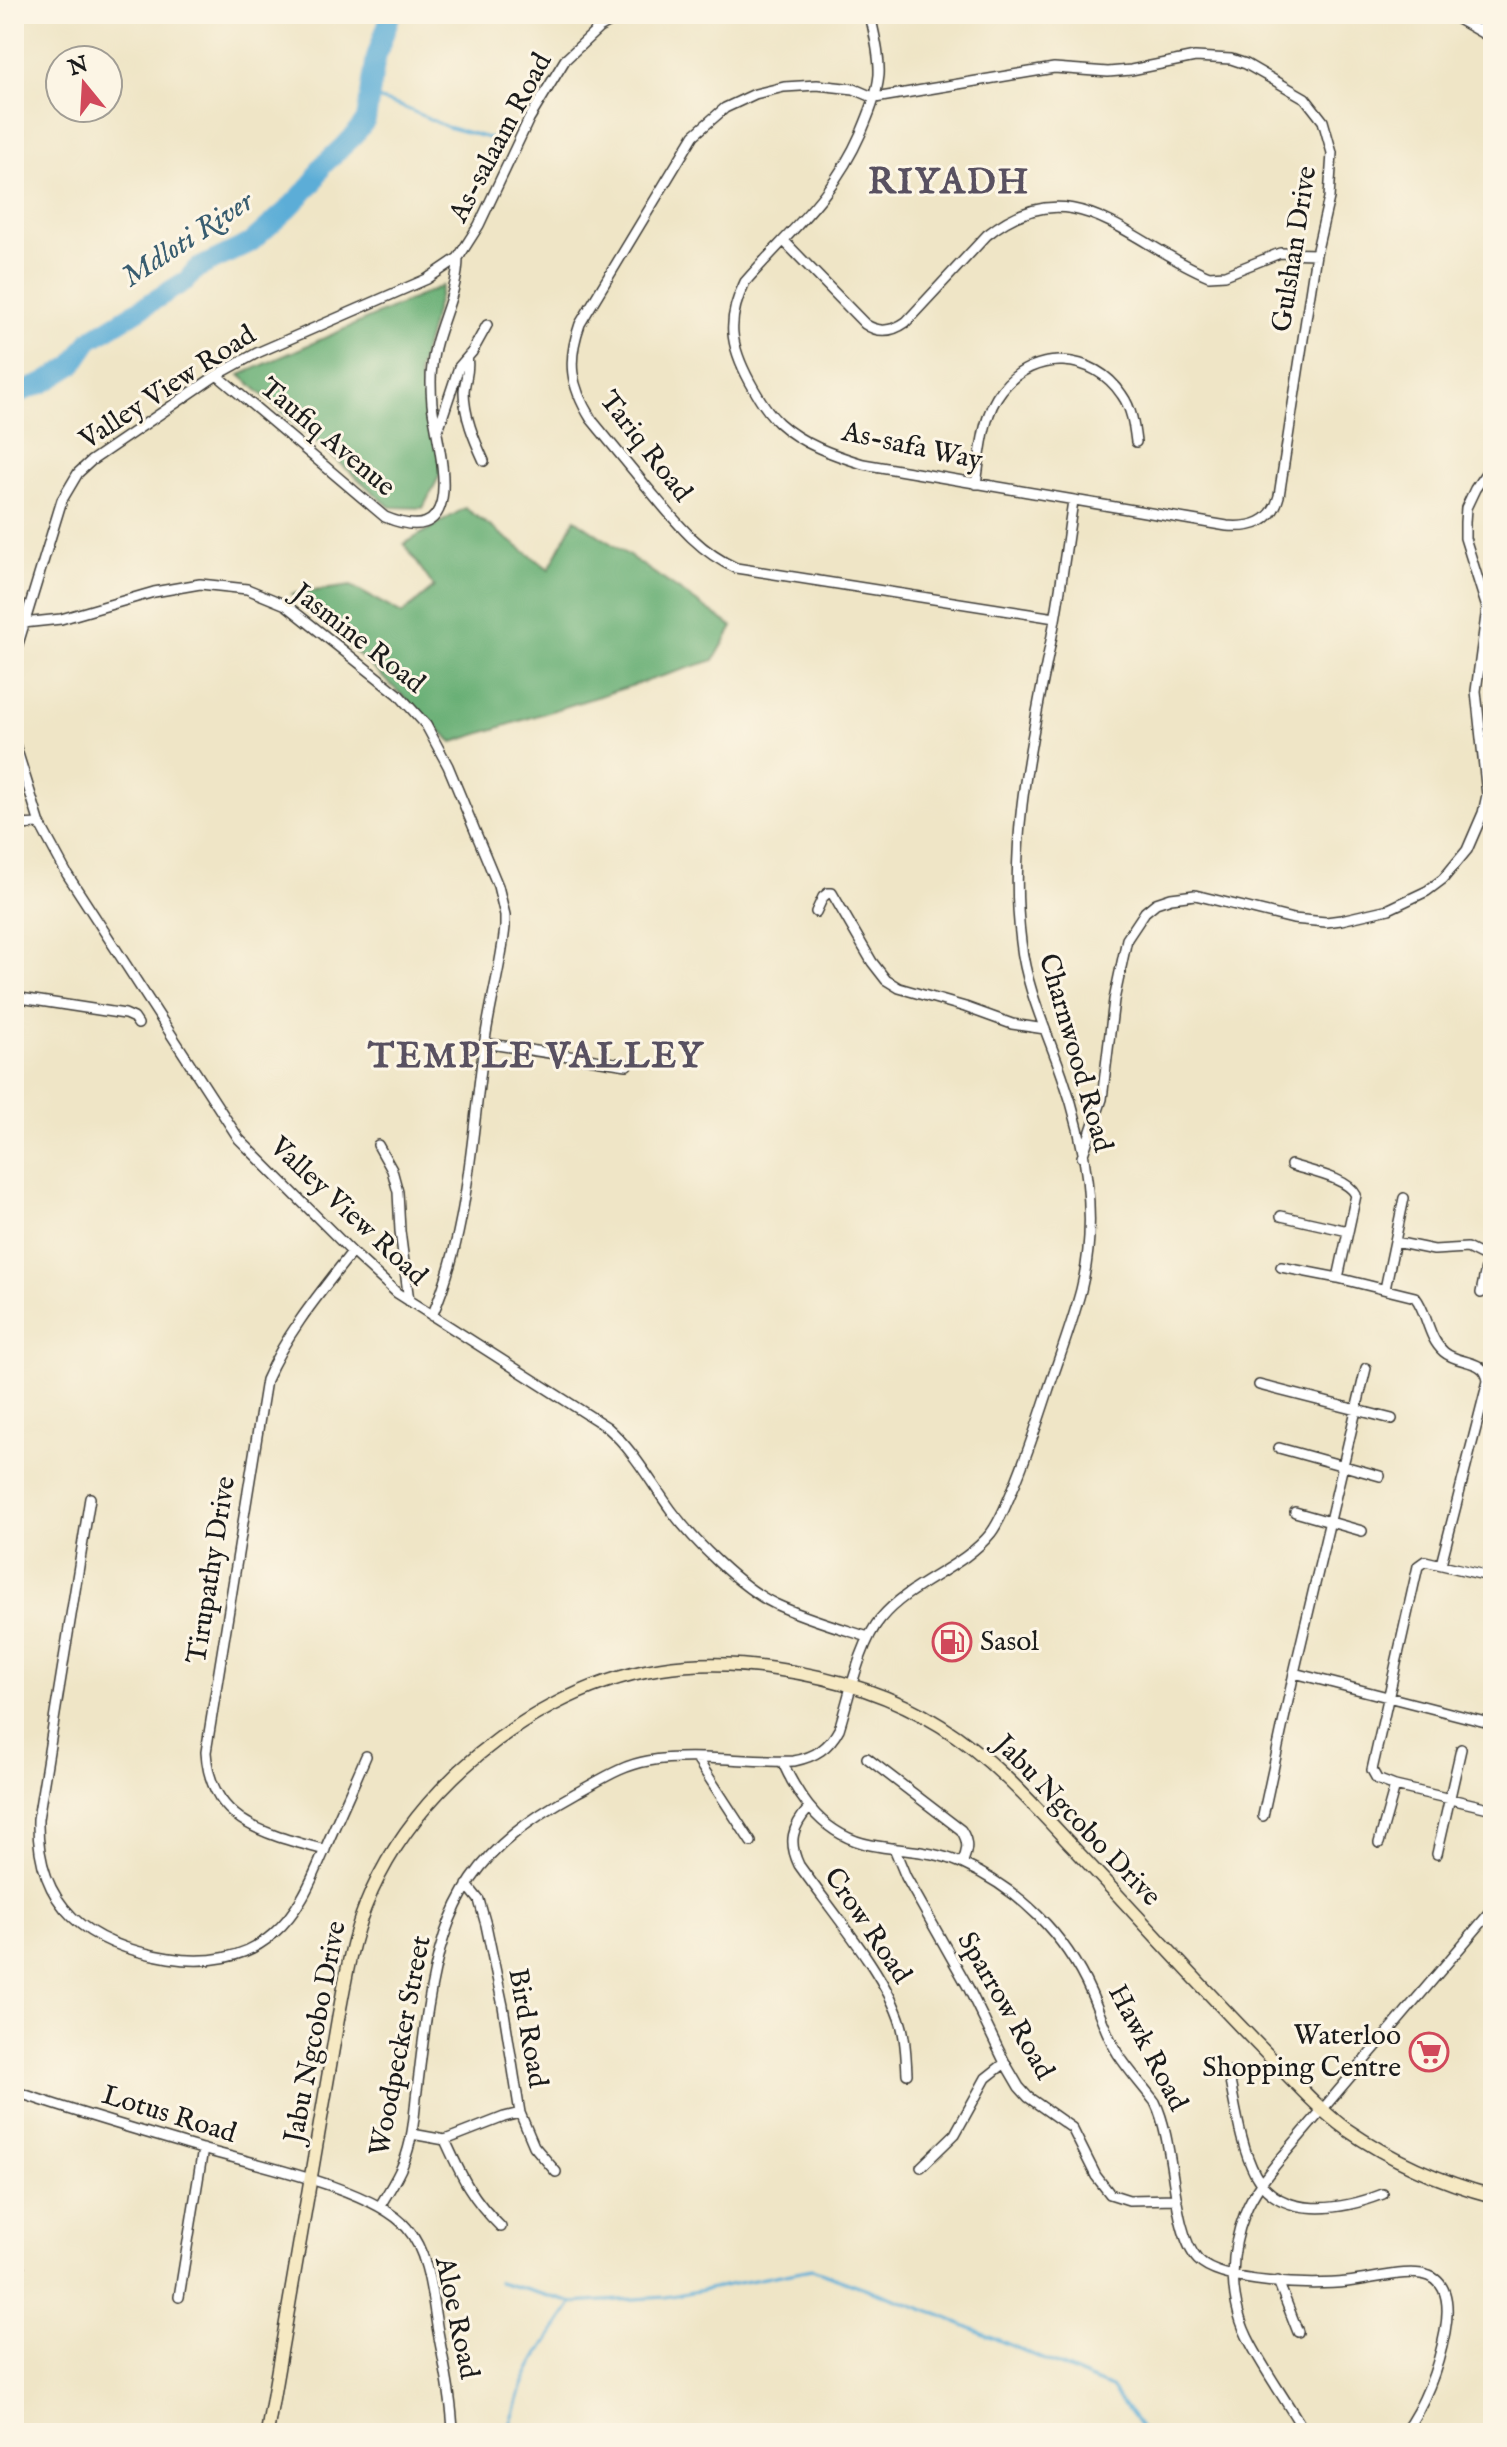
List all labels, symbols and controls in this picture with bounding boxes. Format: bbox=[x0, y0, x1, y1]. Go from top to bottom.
north arrow bbox=[44, 44, 124, 124]
street label: As-salaam Road bbox=[441, 47, 560, 229]
text: N bbox=[64, 51, 92, 83]
district label: RIYADH bbox=[868, 160, 1030, 206]
street label: Gulshan Drive bbox=[1265, 163, 1325, 334]
water label: Mdloti River bbox=[115, 182, 263, 297]
street label: Valley View Road bbox=[73, 318, 263, 458]
street label: Taufiq Avenue bbox=[252, 371, 402, 505]
street label: Tariq Road bbox=[591, 384, 699, 510]
street label: As-safa Way bbox=[838, 415, 986, 479]
street label: Jasmine Road bbox=[282, 574, 431, 702]
street label: Charnwood Road bbox=[1030, 950, 1120, 1156]
district label: TEMPLE VALLEY bbox=[367, 1034, 705, 1080]
street label: Valley View Road bbox=[261, 1129, 434, 1294]
street label: Tirupathy Drive bbox=[180, 1474, 244, 1666]
fuel station icon: Sasol bbox=[931, 1621, 973, 1663]
place label: Sasol bbox=[980, 1625, 1039, 1660]
street label: Jabu Ngcobo Drive bbox=[984, 1726, 1168, 1914]
street label: Crow Road bbox=[815, 1861, 919, 1991]
street label: Jabu Ngcobo Drive bbox=[277, 1918, 355, 2149]
street label: Sparrow Road bbox=[949, 1926, 1061, 2086]
street label: Woodpecker Street bbox=[362, 1932, 440, 2159]
street label: Bird Road bbox=[499, 1966, 555, 2090]
street label: Hawk Road bbox=[1099, 1979, 1195, 2117]
place label: Waterloo Shopping Centre bbox=[1202, 2019, 1401, 2086]
supermarket icon: Waterloo Shopping Centre bbox=[1408, 2031, 1450, 2073]
street label: Lotus Road bbox=[98, 2078, 240, 2152]
street label: Aloe Road bbox=[426, 2253, 486, 2382]

